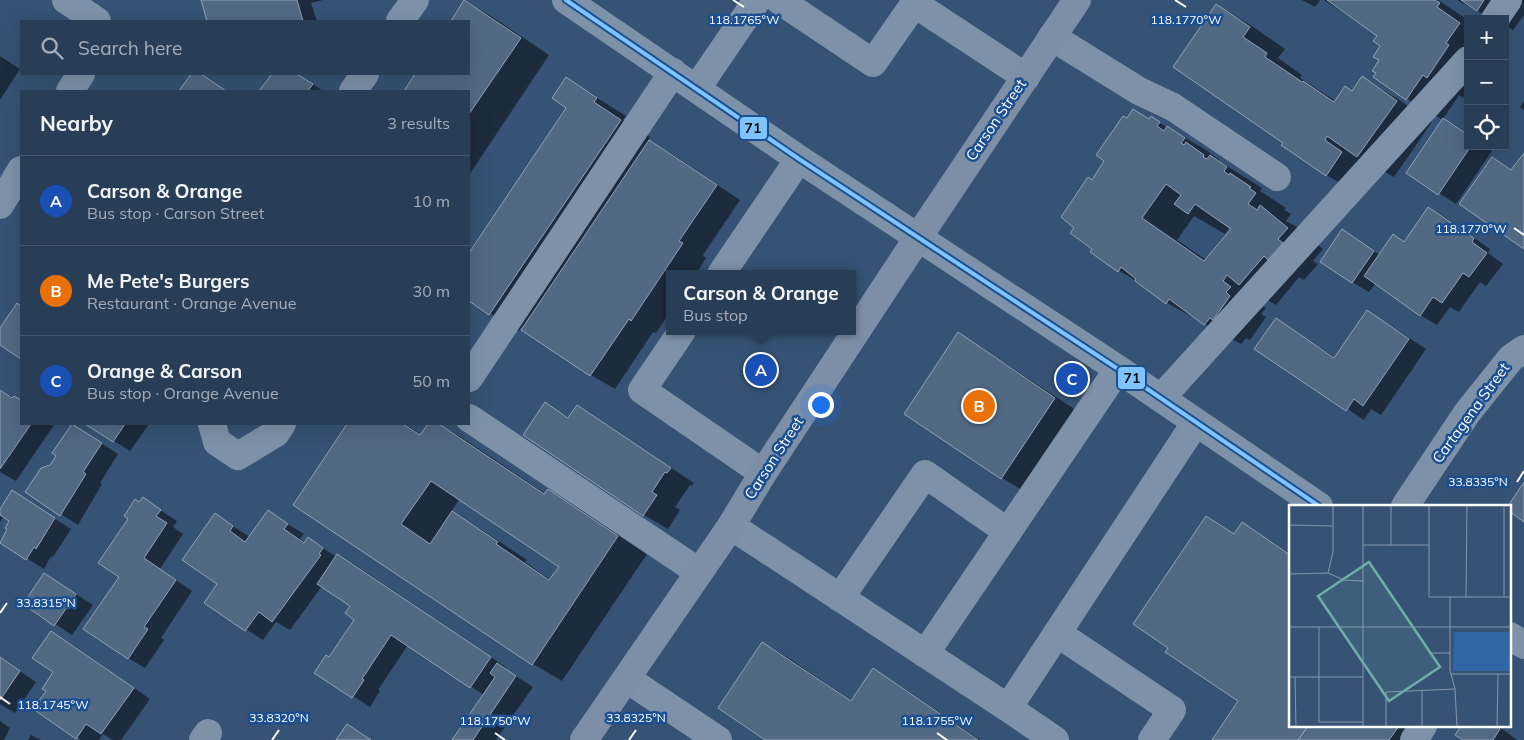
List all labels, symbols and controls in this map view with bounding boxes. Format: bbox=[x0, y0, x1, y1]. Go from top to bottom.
text: 118.1765°W bbox=[708, 12, 780, 27]
text: 118.1770°W bbox=[1150, 12, 1222, 27]
map controls bbox=[1464, 15, 1509, 150]
button: + bbox=[1464, 15, 1509, 60]
search box bbox=[20, 20, 470, 75]
icon: search bbox=[38, 34, 66, 62]
text: Search here bbox=[78, 36, 182, 60]
button: − bbox=[1464, 60, 1509, 105]
street label: Carson Street bbox=[961, 75, 1030, 164]
button: locate bbox=[1464, 105, 1509, 150]
text: Nearby bbox=[40, 110, 113, 136]
text: 3 results bbox=[387, 113, 450, 133]
line badge: 71 bbox=[739, 116, 768, 140]
text: 71 bbox=[745, 119, 761, 137]
text: Carson & Orange bbox=[87, 179, 242, 203]
text: A bbox=[50, 191, 62, 211]
text: 10 m bbox=[413, 191, 450, 211]
text: Bus stop · Carson Street bbox=[87, 203, 264, 223]
text: 118.1770°W bbox=[1435, 221, 1507, 236]
text: Me Pete's Burgers bbox=[87, 269, 249, 293]
popup bbox=[666, 270, 856, 335]
text: B bbox=[50, 281, 62, 301]
text: 30 m bbox=[413, 281, 450, 301]
text: Carson & Orange bbox=[683, 281, 839, 305]
text: Restaurant · Orange Avenue bbox=[87, 293, 297, 313]
text: Bus stop bbox=[683, 305, 748, 325]
pin: A bbox=[745, 351, 777, 389]
text: Orange & Carson bbox=[87, 359, 242, 383]
street label: Cartagena Street bbox=[1428, 359, 1513, 467]
pin: C bbox=[1056, 360, 1088, 398]
line badge: 71 bbox=[1117, 366, 1146, 390]
text: 71 bbox=[1124, 369, 1140, 387]
text: C bbox=[51, 371, 61, 391]
text: 50 m bbox=[413, 371, 450, 391]
text: Bus stop · Orange Avenue bbox=[87, 383, 279, 403]
pin: B bbox=[963, 387, 995, 425]
your location bbox=[808, 392, 834, 418]
street label: Carson Street bbox=[740, 413, 807, 503]
text: 33.8335°N bbox=[1448, 474, 1508, 489]
inset map bbox=[1289, 505, 1512, 728]
text: 33.8315°N bbox=[16, 595, 76, 610]
text: 118.1745°W bbox=[17, 697, 89, 712]
text: 33.8320°N bbox=[249, 710, 309, 725]
text: 33.8325°N bbox=[606, 710, 666, 725]
text: 118.1750°W bbox=[459, 713, 531, 728]
text: 118.1755°W bbox=[901, 713, 973, 728]

